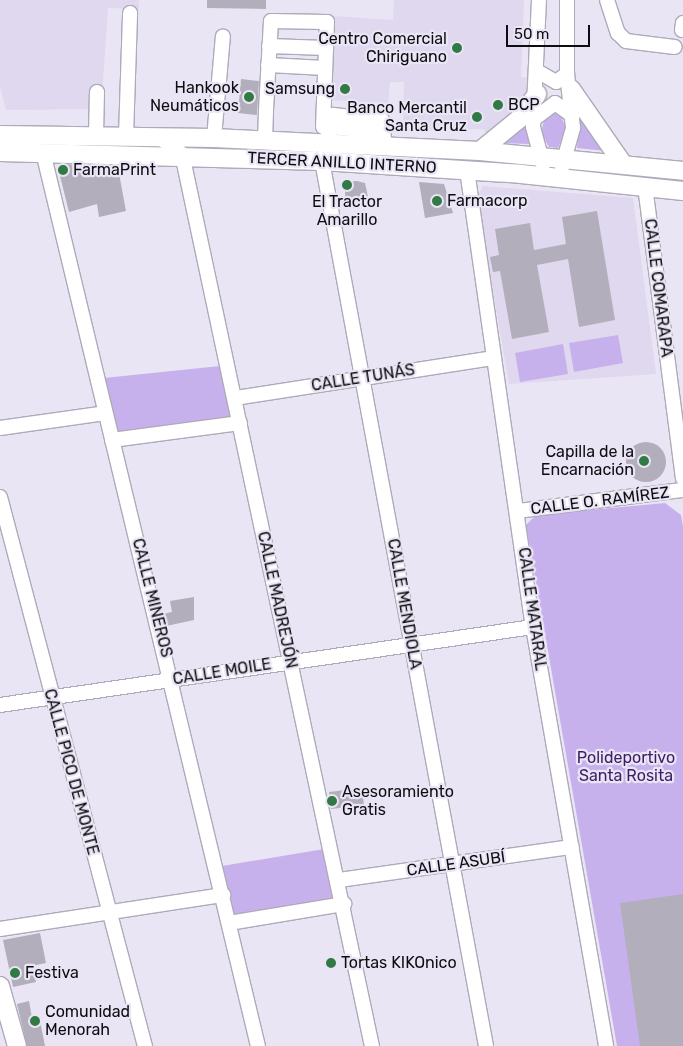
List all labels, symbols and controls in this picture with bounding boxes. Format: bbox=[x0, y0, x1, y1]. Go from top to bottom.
scale bar bbox=[508, 15, 592, 47]
text: 50 m bbox=[514, 25, 549, 43]
place label: Centro Comercial Chiriguano bbox=[318, 29, 447, 67]
marker: Centro Comercial Chiriguano bbox=[451, 42, 463, 54]
place label: Hankook Neumáticos bbox=[150, 78, 239, 116]
place label: Samsung bbox=[265, 79, 335, 99]
marker: Samsung bbox=[339, 83, 351, 95]
marker: Hankook Neumáticos bbox=[243, 91, 255, 103]
place label: BCP bbox=[508, 95, 540, 115]
place label: Banco Mercantil Santa Cruz bbox=[347, 98, 467, 136]
marker: BCP bbox=[492, 99, 504, 111]
marker: Banco Mercantil Santa Cruz bbox=[471, 111, 483, 123]
street label: TERCER ANILLO INTERNO bbox=[247, 148, 437, 178]
place label: FarmaPrint bbox=[73, 160, 156, 180]
marker: FarmaPrint bbox=[57, 164, 69, 176]
marker: El Tractor Amarillo bbox=[341, 179, 353, 191]
place label: Farmacorp bbox=[447, 191, 527, 211]
place label: El Tractor Amarillo bbox=[312, 192, 382, 230]
marker: Farmacorp bbox=[431, 195, 443, 207]
street label: CALLE COMARAPA bbox=[640, 218, 676, 358]
street label: CALLE TUNÁS bbox=[310, 360, 416, 396]
place label: Capilla de la Encarnación bbox=[541, 442, 634, 480]
marker: Capilla de la Encarnación bbox=[638, 455, 650, 467]
street label: CALLE O. RAMÍREZ bbox=[530, 483, 670, 519]
street label: CALLE MADREJÓN bbox=[253, 530, 301, 670]
street label: CALLE MINEROS bbox=[128, 536, 176, 660]
street label: CALLE MENDIOLA bbox=[383, 537, 425, 671]
street label: CALLE MATARAL bbox=[514, 546, 550, 672]
street label: CALLE MOILE bbox=[171, 655, 273, 689]
street label: CALLE PICO DE MONTE bbox=[40, 687, 102, 857]
park label: Polideportivo Santa Rosita bbox=[577, 748, 675, 786]
place label: Asesoramiento Gratis bbox=[342, 782, 454, 820]
marker: Asesoramiento Gratis bbox=[326, 795, 338, 807]
street label: CALLE ASUBÍ bbox=[405, 848, 507, 880]
place label: Tortas KIKOnico bbox=[341, 953, 457, 973]
marker: Tortas KIKOnico bbox=[325, 957, 337, 969]
place label: Festiva bbox=[25, 963, 79, 983]
marker: Festiva bbox=[9, 967, 21, 979]
place label: Comunidad Menorah bbox=[45, 1002, 130, 1040]
marker: Comunidad Menorah bbox=[29, 1015, 41, 1027]

